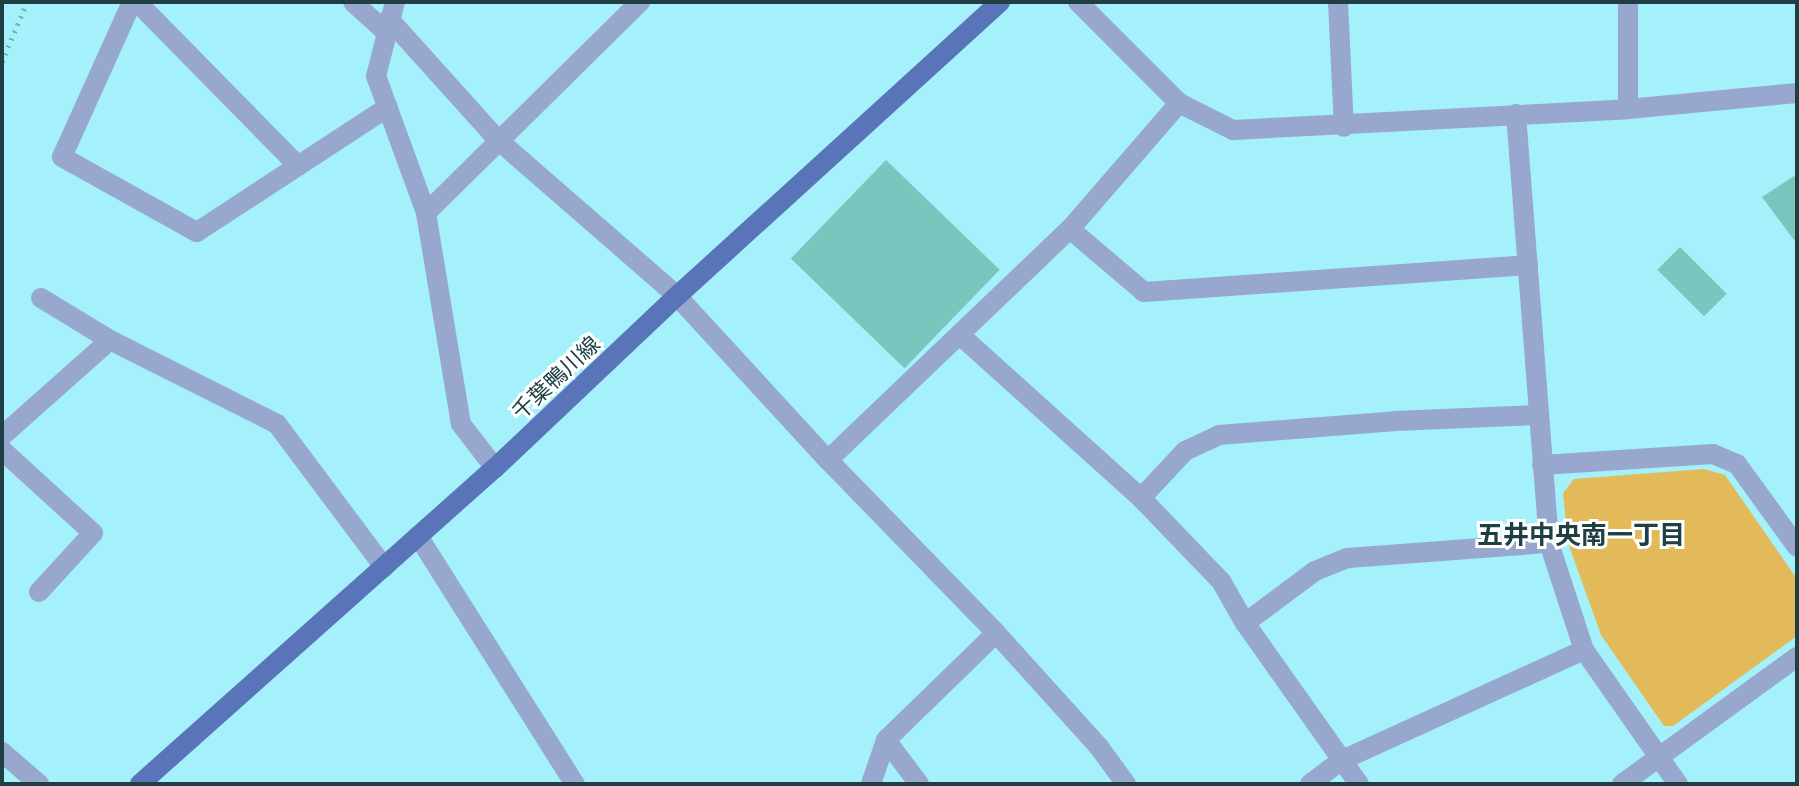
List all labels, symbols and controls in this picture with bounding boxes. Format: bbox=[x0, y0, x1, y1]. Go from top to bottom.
street label: 千葉鴨川線 bbox=[507, 331, 605, 425]
district label: 五井中央南一丁目 bbox=[1477, 520, 1685, 552]

